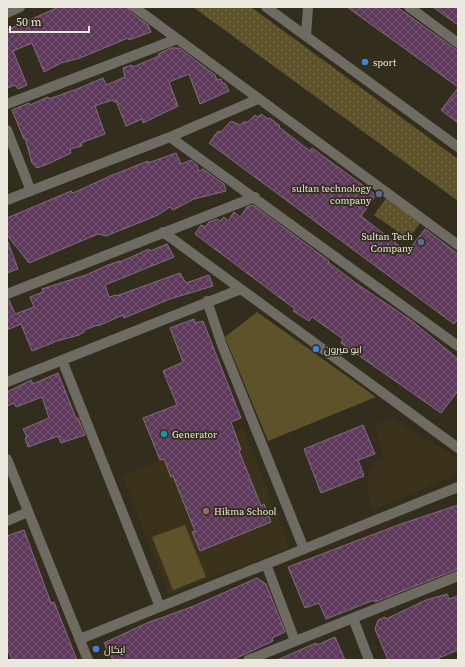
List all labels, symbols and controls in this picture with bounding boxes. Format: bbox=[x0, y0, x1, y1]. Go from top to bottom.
scale bar bbox=[10, 8, 89, 34]
text: 50 m bbox=[16, 14, 42, 30]
place label: sport bbox=[373, 56, 397, 69]
marker: sport bbox=[360, 57, 370, 67]
place label: sultan technology company bbox=[292, 182, 372, 207]
marker: sultan technology company bbox=[374, 189, 384, 199]
place label: Sultan Tech Company bbox=[361, 230, 414, 255]
marker: Sultan Tech Company bbox=[416, 237, 426, 247]
place label: ابو ميرون bbox=[324, 343, 362, 356]
marker: ابو ميرون bbox=[311, 344, 321, 354]
place label: Generator bbox=[172, 428, 218, 441]
marker: Generator bbox=[159, 429, 169, 439]
place label: Hikma School bbox=[214, 505, 277, 518]
marker: Hikma School bbox=[201, 506, 211, 516]
place label: ايكال bbox=[104, 643, 126, 656]
marker: ايكال bbox=[91, 644, 101, 654]

